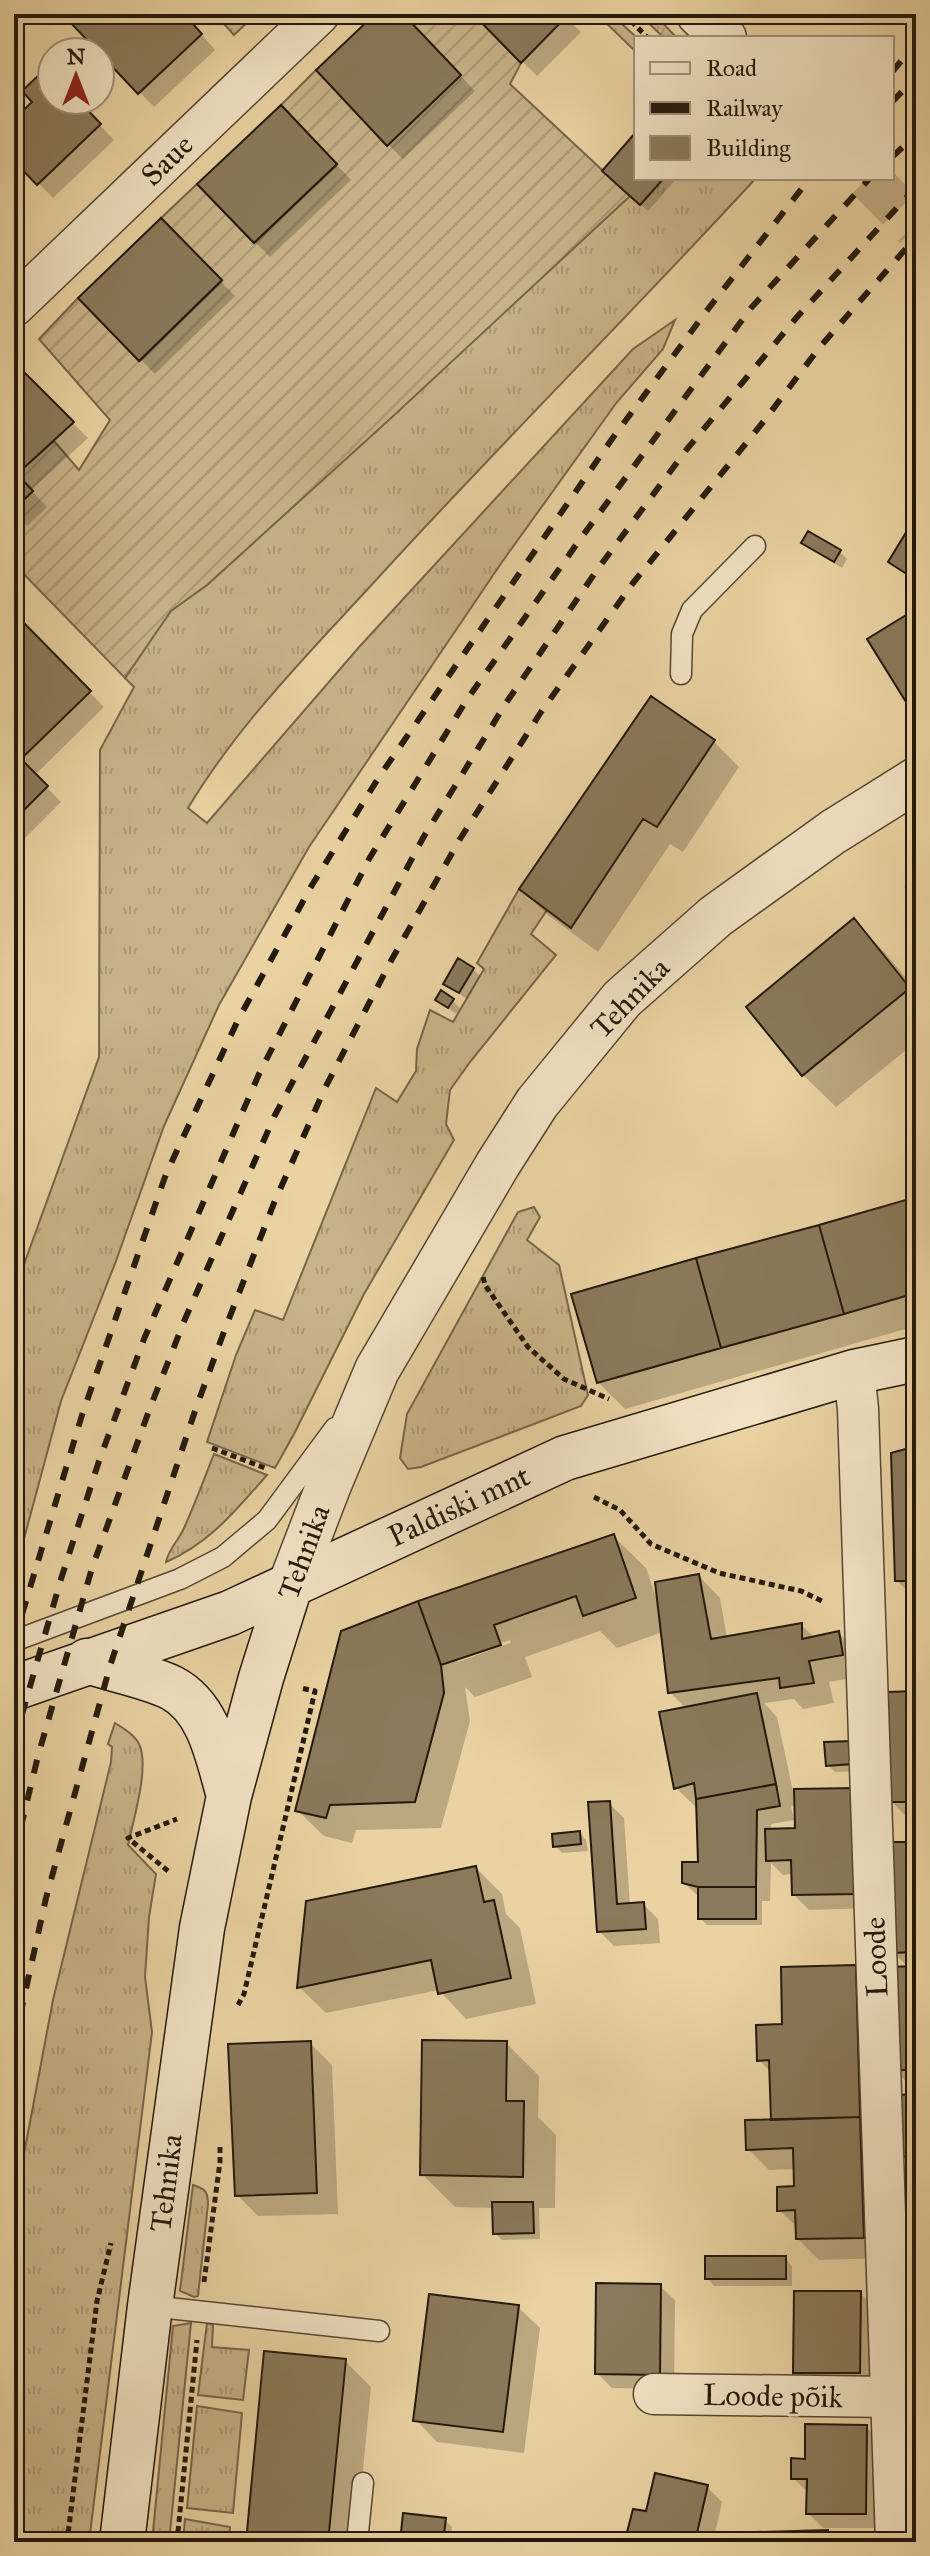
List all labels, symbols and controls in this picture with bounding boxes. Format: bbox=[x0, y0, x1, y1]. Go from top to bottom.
north arrow bbox=[36, 36, 116, 116]
legend bbox=[634, 36, 894, 180]
text: N bbox=[67, 43, 86, 70]
text: Road bbox=[706, 53, 757, 83]
text: Railway bbox=[706, 93, 783, 123]
street label: Saue bbox=[133, 127, 201, 193]
text: Building bbox=[706, 133, 791, 163]
street label: Tehnika bbox=[583, 950, 677, 1046]
street label: Paldiski mnt bbox=[382, 1457, 536, 1554]
street label: Tehnika bbox=[270, 1499, 338, 1604]
street label: Loode bbox=[857, 1916, 895, 1998]
street label: Tehnika bbox=[142, 2132, 190, 2234]
street label: Loode põik bbox=[703, 2377, 843, 2415]

